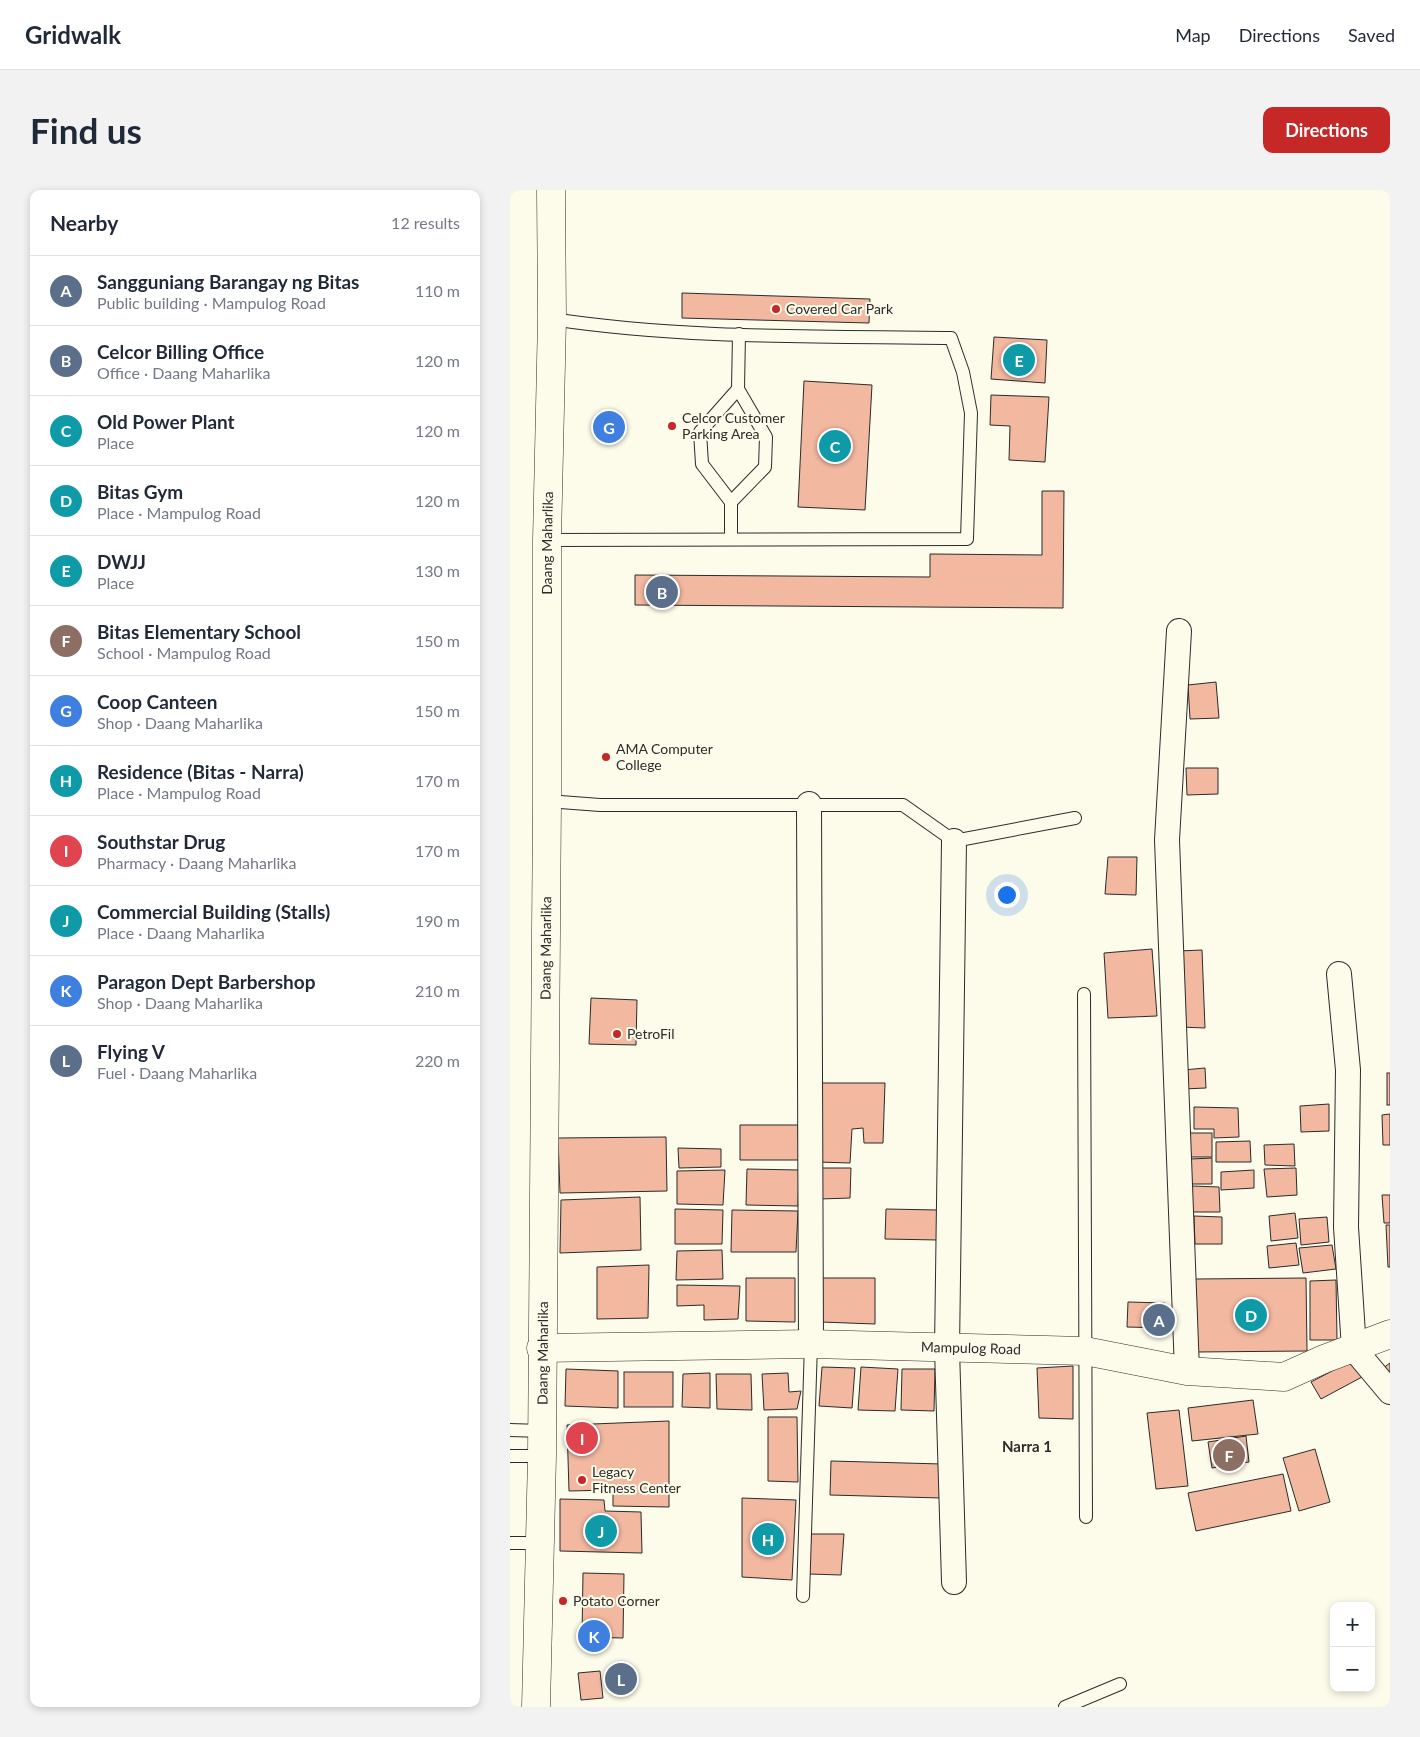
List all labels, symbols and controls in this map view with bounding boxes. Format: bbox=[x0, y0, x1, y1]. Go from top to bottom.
text: Gridwalk bbox=[25, 20, 121, 49]
text: Map bbox=[1175, 24, 1211, 46]
text: Directions bbox=[1239, 24, 1320, 46]
text: Saved bbox=[1348, 24, 1395, 46]
button: Directions bbox=[1263, 107, 1390, 153]
text: Find us bbox=[30, 109, 142, 151]
text: Nearby bbox=[50, 210, 118, 235]
text: 12 results bbox=[391, 213, 460, 232]
text: Sangguniang Barangay ng Bitas bbox=[97, 270, 359, 293]
text: A bbox=[60, 281, 72, 300]
text: 110 m bbox=[415, 281, 460, 300]
text: Public building · Mampulog Road bbox=[97, 293, 326, 312]
place label: Covered Car Park bbox=[786, 300, 894, 317]
marker: Covered Car Park bbox=[770, 303, 782, 315]
text: Celcor Billing Office bbox=[97, 340, 264, 363]
pin: E bbox=[1003, 341, 1035, 379]
text: B bbox=[61, 351, 71, 370]
text: 120 m bbox=[415, 351, 460, 370]
text: Office · Daang Maharlika bbox=[97, 363, 270, 382]
pin: G bbox=[593, 408, 625, 446]
place label: Celcor Customer Parking Area bbox=[682, 409, 785, 442]
text: Old Power Plant bbox=[97, 410, 235, 433]
marker: Celcor Customer Parking Area bbox=[666, 420, 678, 432]
text: C bbox=[61, 421, 71, 440]
text: 120 m bbox=[415, 421, 460, 440]
pin: C bbox=[819, 427, 851, 465]
text: Place bbox=[97, 433, 134, 452]
text: Bitas Gym bbox=[97, 480, 183, 503]
text: D bbox=[60, 491, 72, 510]
text: 120 m bbox=[415, 491, 460, 510]
street label: Daang Maharlika bbox=[538, 491, 556, 595]
text: Place · Mampulog Road bbox=[97, 503, 261, 522]
text: DWJJ bbox=[97, 550, 146, 573]
text: E bbox=[61, 561, 71, 580]
text: 130 m bbox=[415, 561, 460, 580]
text: Place bbox=[97, 573, 134, 592]
pin: B bbox=[646, 573, 678, 611]
text: Bitas Elementary School bbox=[97, 620, 301, 643]
text: F bbox=[61, 631, 71, 650]
text: 150 m bbox=[415, 631, 460, 650]
text: School · Mampulog Road bbox=[97, 643, 271, 662]
text: Coop Canteen bbox=[97, 690, 217, 713]
text: G bbox=[60, 701, 72, 720]
text: 150 m bbox=[415, 701, 460, 720]
text: Shop · Daang Maharlika bbox=[97, 713, 263, 732]
place label: AMA Computer College bbox=[616, 740, 713, 773]
marker: AMA Computer College bbox=[600, 751, 612, 763]
text: Residence (Bitas - Narra) bbox=[97, 760, 304, 783]
text: H bbox=[60, 771, 72, 790]
text: 170 m bbox=[415, 771, 460, 790]
text: Place · Mampulog Road bbox=[97, 783, 261, 802]
text: Southstar Drug bbox=[97, 830, 225, 853]
text: I bbox=[64, 841, 68, 860]
text: 170 m bbox=[415, 841, 460, 860]
text: Pharmacy · Daang Maharlika bbox=[97, 853, 296, 872]
your location bbox=[994, 882, 1020, 908]
street label: Daang Maharlika bbox=[536, 896, 554, 1000]
text: Commercial Building (Stalls) bbox=[97, 900, 330, 923]
text: J bbox=[63, 911, 69, 930]
text: 190 m bbox=[415, 911, 460, 930]
text: Place · Daang Maharlika bbox=[97, 923, 265, 942]
text: Paragon Dept Barbershop bbox=[97, 970, 316, 993]
text: K bbox=[61, 981, 71, 1000]
text: 210 m bbox=[415, 981, 460, 1000]
text: Shop · Daang Maharlika bbox=[97, 993, 263, 1012]
place label: PetroFil bbox=[627, 1025, 674, 1042]
marker: PetroFil bbox=[611, 1028, 623, 1040]
text: Flying V bbox=[97, 1040, 165, 1063]
text: L bbox=[62, 1051, 70, 1070]
text: 220 m bbox=[415, 1051, 460, 1070]
text: Fuel · Daang Maharlika bbox=[97, 1063, 257, 1082]
pin: D bbox=[1235, 1296, 1267, 1334]
street label: Daang Maharlika bbox=[533, 1301, 551, 1405]
pin: A bbox=[1143, 1301, 1175, 1339]
street label: Mampulog Road bbox=[921, 1338, 1021, 1357]
pin: I bbox=[566, 1419, 598, 1457]
pin: F bbox=[1213, 1436, 1245, 1474]
district label: Narra 1 bbox=[1002, 1437, 1052, 1455]
place label: Legacy Fitness Center bbox=[592, 1463, 681, 1496]
marker: Legacy Fitness Center bbox=[576, 1474, 588, 1486]
pin: J bbox=[585, 1512, 617, 1550]
pin: H bbox=[752, 1520, 784, 1558]
place label: Potato Corner bbox=[573, 1592, 660, 1609]
marker: Potato Corner bbox=[557, 1595, 569, 1607]
map controls bbox=[1330, 1602, 1375, 1692]
button: + bbox=[1330, 1602, 1375, 1647]
pin: K bbox=[578, 1617, 610, 1655]
button: − bbox=[1330, 1647, 1375, 1692]
pin: L bbox=[605, 1660, 637, 1698]

